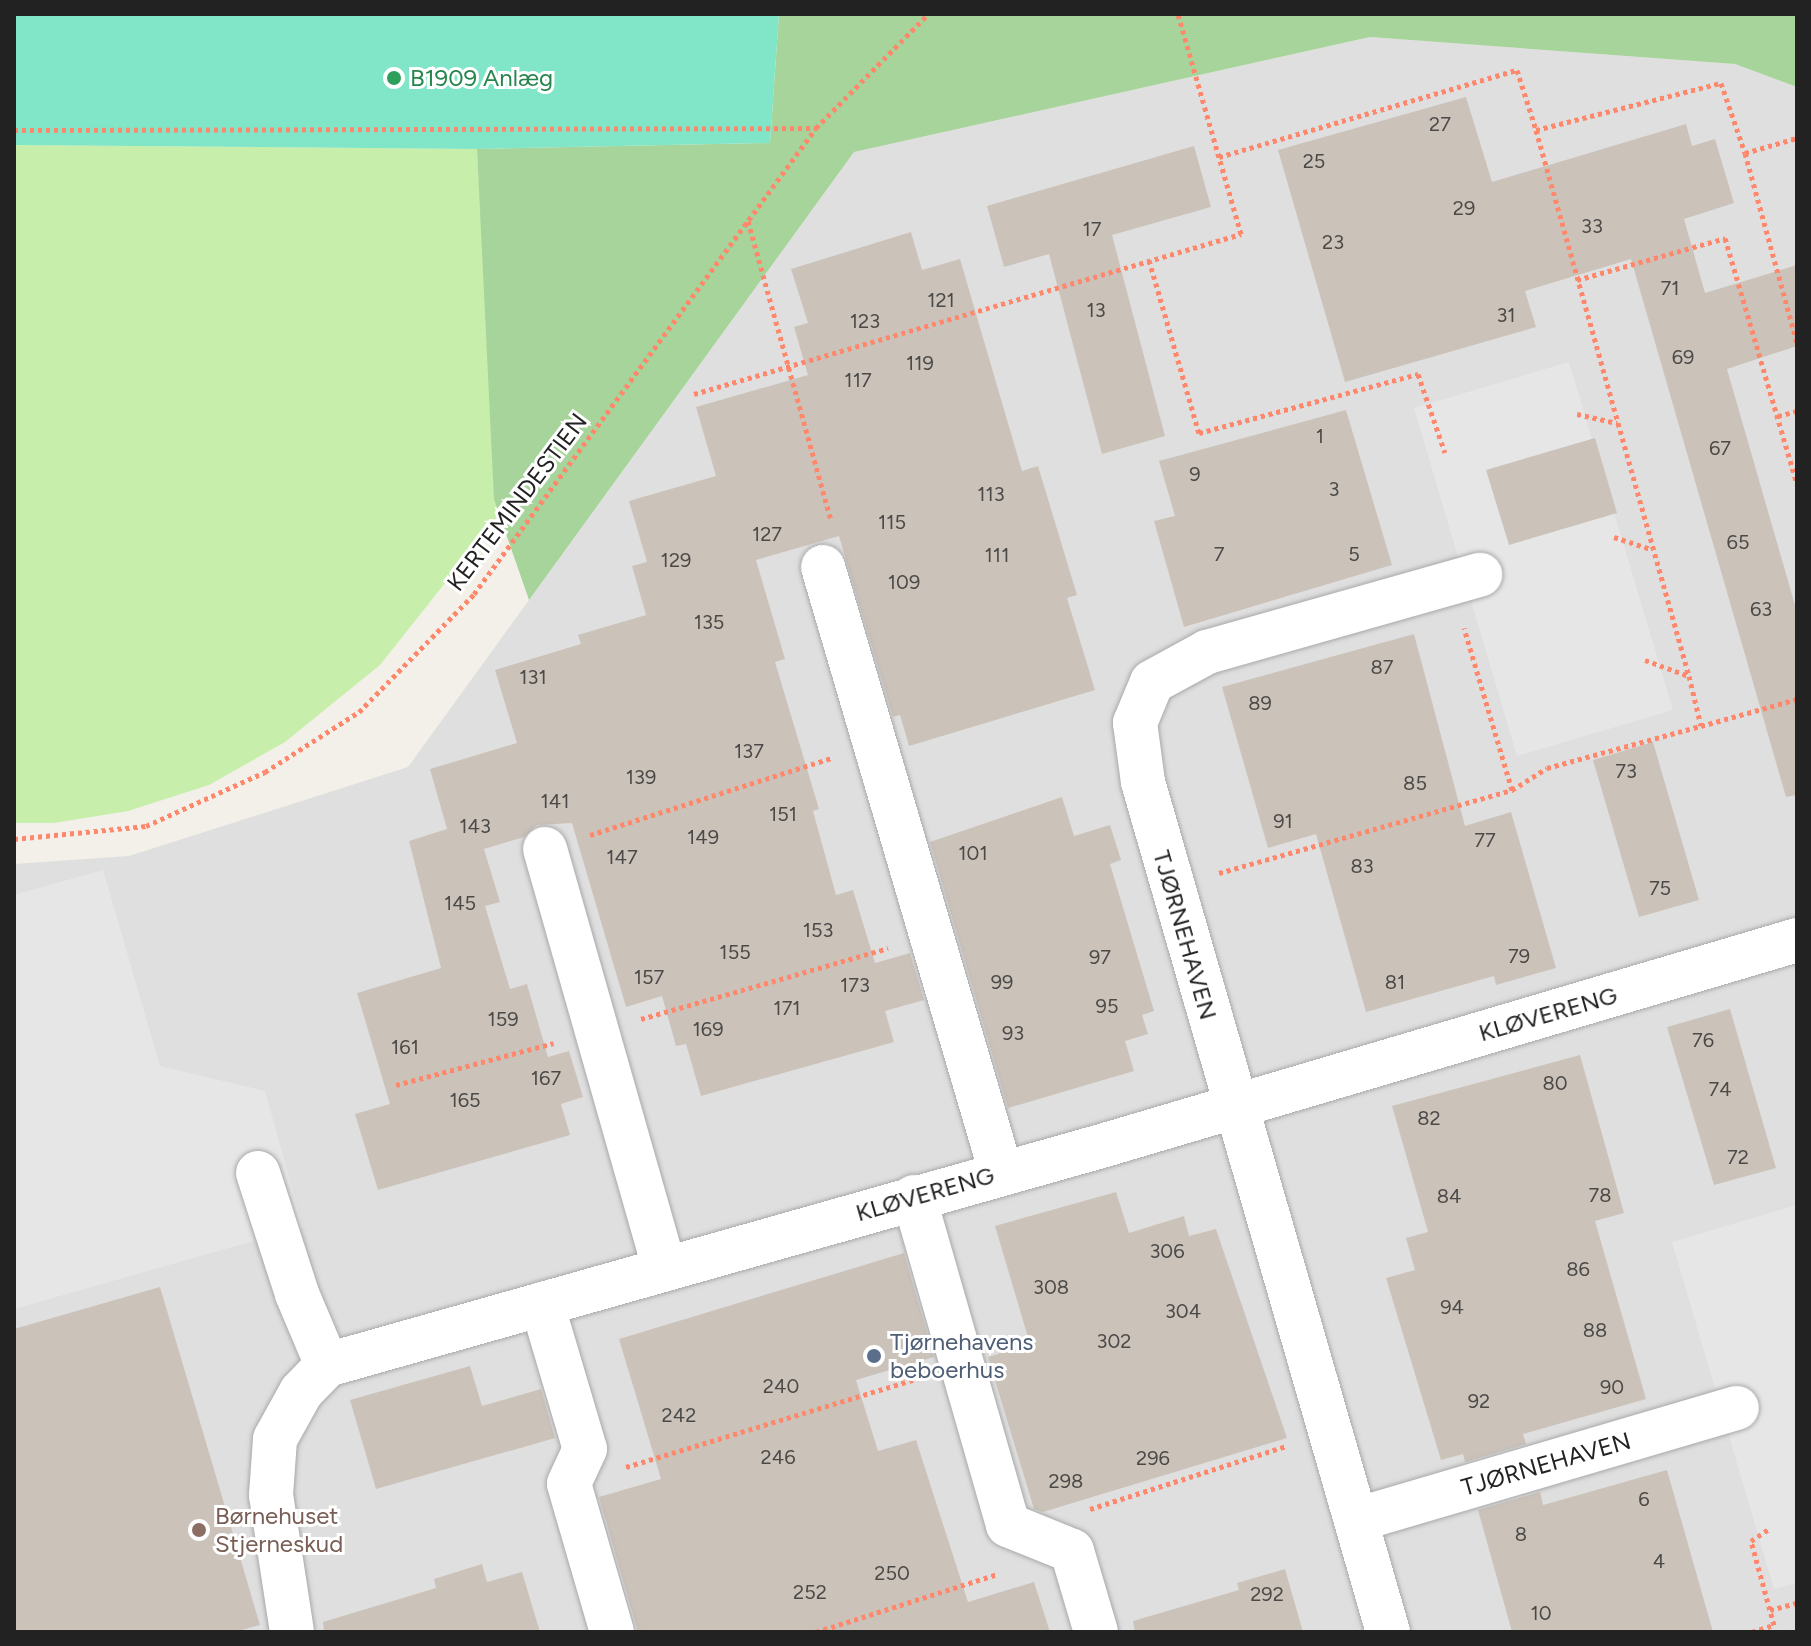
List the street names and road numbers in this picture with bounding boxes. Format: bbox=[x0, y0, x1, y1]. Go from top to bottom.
street label: KERTEMINDESTIEN bbox=[441, 408, 593, 596]
street label: TJØRNEHAVEN bbox=[1147, 847, 1223, 1023]
street label: KLØVERENG bbox=[1475, 981, 1621, 1047]
street label: KLØVERENG bbox=[852, 1161, 998, 1227]
street label: TJØRNEHAVEN bbox=[1458, 1426, 1634, 1502]

